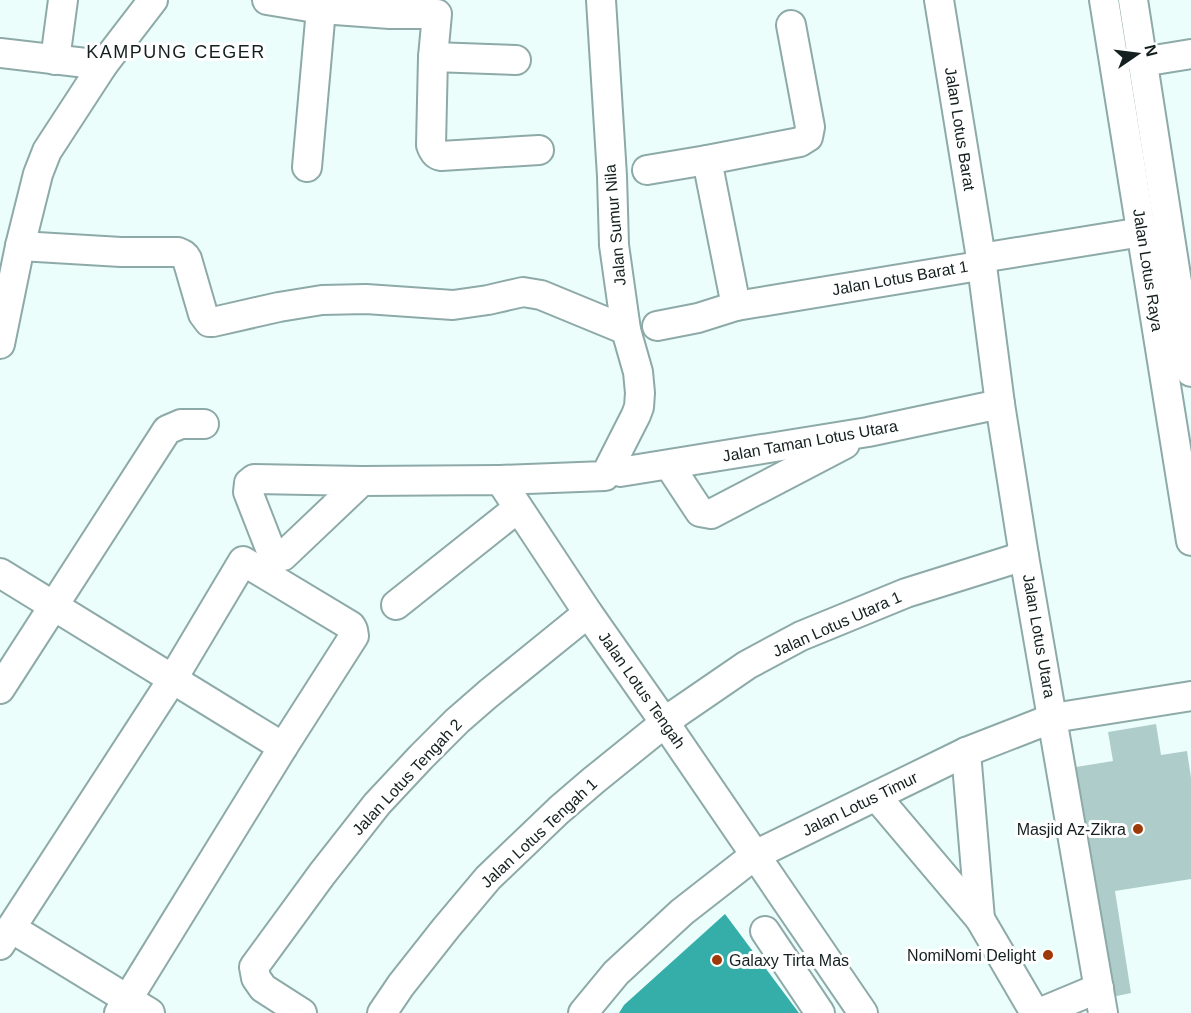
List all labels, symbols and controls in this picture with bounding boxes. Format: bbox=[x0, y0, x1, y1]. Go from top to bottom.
north arrow bbox=[1107, 24, 1167, 84]
district label: KAMPUNG CEGER bbox=[86, 42, 266, 62]
text: N bbox=[1141, 43, 1161, 58]
street label: Jalan Lotus Barat bbox=[942, 66, 978, 192]
street label: Jalan Sumur Nila bbox=[601, 163, 629, 286]
street label: Jalan Lotus Raya bbox=[1130, 208, 1166, 332]
street label: Jalan Lotus Barat 1 bbox=[831, 258, 969, 298]
street label: Jalan Taman Lotus Utara bbox=[721, 417, 899, 465]
street label: Jalan Lotus Utara bbox=[1020, 573, 1058, 699]
street label: Jalan Lotus Utara 1 bbox=[770, 588, 904, 660]
street label: Jalan Lotus Tengah bbox=[595, 628, 689, 752]
street label: Jalan Lotus Tengah 2 bbox=[349, 716, 465, 838]
street label: Jalan Lotus Timur bbox=[800, 768, 921, 839]
street label: Jalan Lotus Tengah 1 bbox=[478, 775, 600, 891]
place label: Masjid Az-Zikra bbox=[1017, 821, 1126, 838]
marker: Masjid Az-Zikra bbox=[1131, 822, 1145, 836]
place label: NomiNomi Delight bbox=[907, 947, 1037, 964]
marker: NomiNomi Delight bbox=[1041, 948, 1055, 962]
place label: Galaxy Tirta Mas bbox=[729, 952, 849, 969]
marker: Galaxy Tirta Mas bbox=[710, 953, 724, 967]

